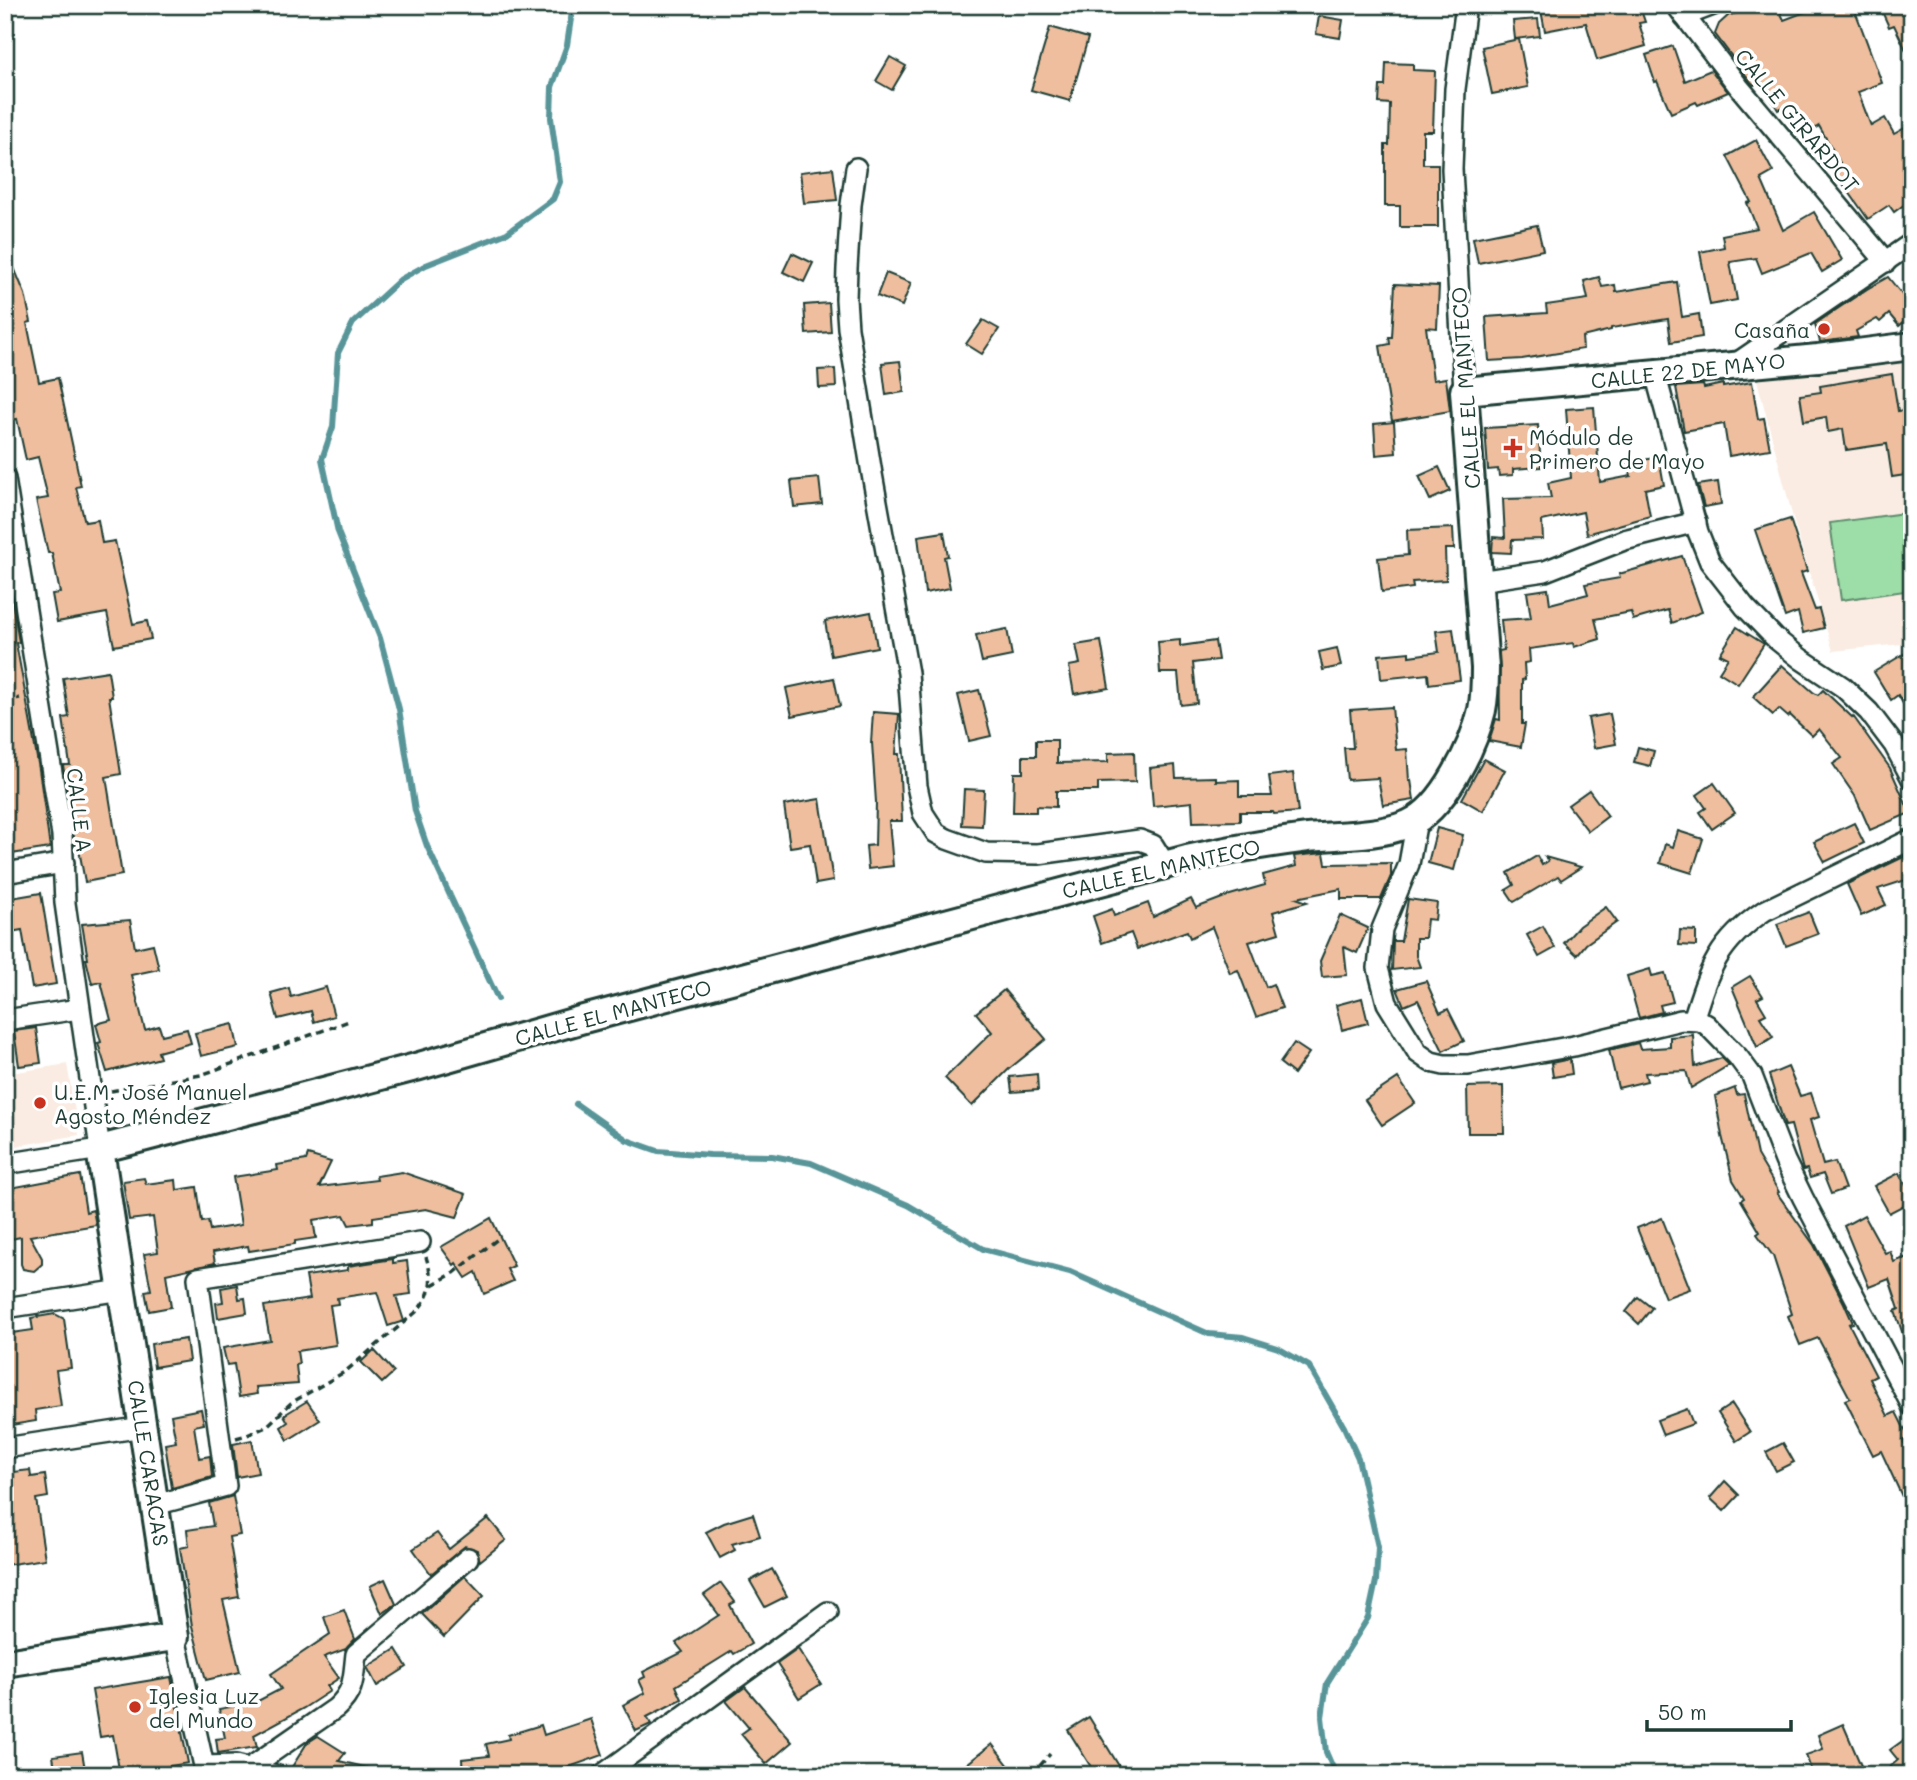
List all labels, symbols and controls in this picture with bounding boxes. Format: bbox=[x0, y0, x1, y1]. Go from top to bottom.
street label: CALLE GIRARDOT bbox=[1730, 43, 1866, 197]
street label: CALLE EL MANTECO bbox=[1444, 286, 1486, 490]
place label: Casaña bbox=[1734, 316, 1810, 343]
marker: Casaña bbox=[1816, 321, 1832, 337]
street label: CALLE 22 DE MAYO bbox=[1589, 346, 1787, 394]
place label: Módulo de Primero de Mayo bbox=[1529, 423, 1705, 474]
marker: Módulo de Primero de Mayo bbox=[1503, 438, 1523, 458]
street label: CALLE A bbox=[61, 766, 99, 854]
street label: CALLE EL MANTECO bbox=[1059, 832, 1263, 904]
street label: CALLE EL MANTECO bbox=[512, 973, 714, 1051]
place label: U.E.M. José Manuel Agosto Méndez bbox=[54, 1078, 247, 1129]
marker: U.E.M. José Manuel Agosto Méndez bbox=[32, 1095, 48, 1111]
street label: CALLE CARACAS bbox=[123, 1378, 175, 1548]
place label: Iglesia Luz del Mundo bbox=[149, 1682, 259, 1733]
scale bar bbox=[1647, 1689, 1791, 1733]
text: 50 m bbox=[1658, 1698, 1707, 1725]
marker: Iglesia Luz del Mundo bbox=[127, 1699, 143, 1715]

